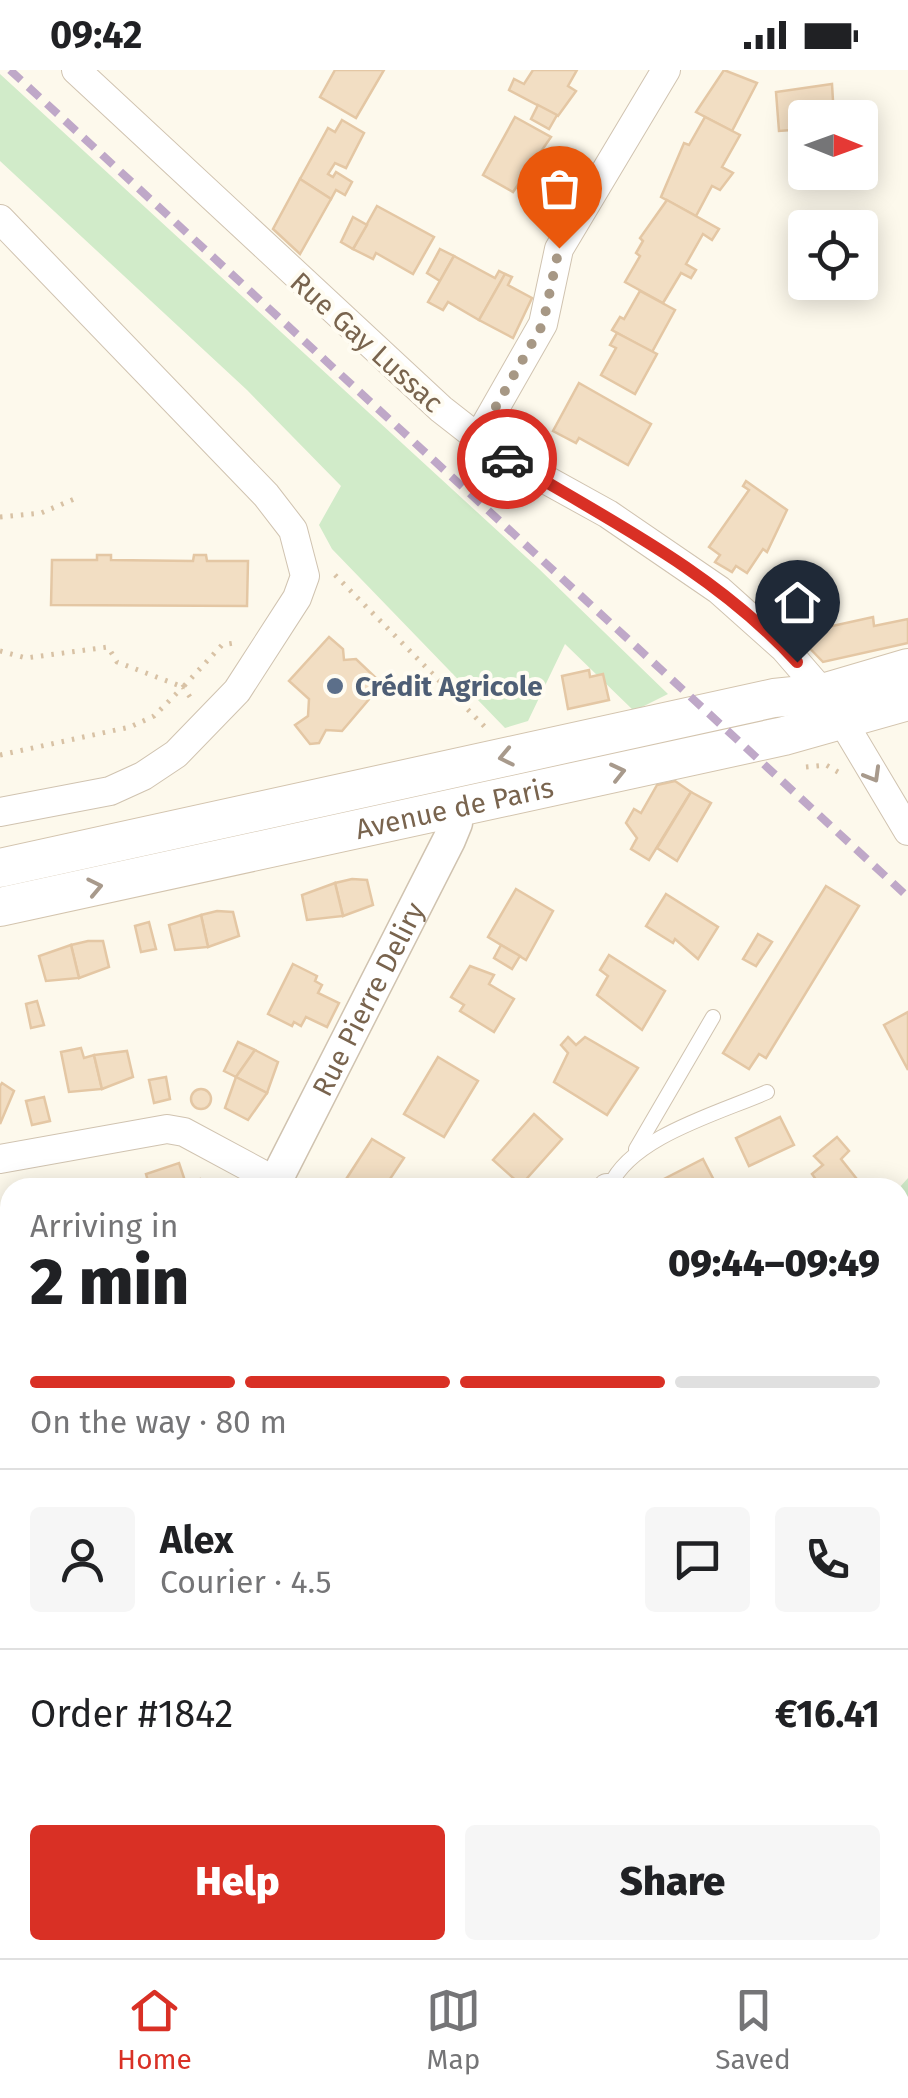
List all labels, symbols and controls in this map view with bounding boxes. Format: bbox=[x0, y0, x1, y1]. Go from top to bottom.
text: 09:42 bbox=[50, 12, 142, 58]
north arrow bbox=[788, 100, 878, 190]
map controls bbox=[788, 100, 878, 300]
pin bbox=[517, 146, 602, 249]
icon: bag bbox=[532, 161, 587, 216]
button: locate bbox=[788, 210, 878, 300]
street label: Rue Gay Lussac bbox=[284, 265, 450, 419]
courier bbox=[457, 409, 557, 509]
icon: car bbox=[480, 432, 535, 487]
pin bbox=[755, 560, 840, 663]
icon: home bbox=[770, 575, 825, 630]
place label: Crédit Agricole bbox=[355, 670, 543, 703]
marker: Crédit Agricole bbox=[324, 675, 346, 697]
one-way arrow bbox=[498, 745, 515, 766]
one-way arrow bbox=[609, 763, 626, 784]
one-way arrow bbox=[860, 764, 880, 782]
street label: Avenue de Paris bbox=[352, 771, 556, 846]
one-way arrow bbox=[87, 878, 104, 899]
street label: Rue Pierre Deliry bbox=[306, 897, 432, 1102]
text: Arriving in bbox=[30, 1207, 178, 1245]
text: 09:44–09:49 bbox=[668, 1240, 880, 1286]
text: 2 min bbox=[30, 1243, 189, 1321]
text: On the way · 80 m bbox=[30, 1403, 287, 1441]
button: person bbox=[30, 1507, 135, 1612]
button: chat bbox=[645, 1507, 750, 1612]
button: phone bbox=[775, 1507, 880, 1612]
text: Alex bbox=[160, 1517, 233, 1563]
text: Courier · 4.5 bbox=[160, 1563, 331, 1601]
text: Order #1842 bbox=[30, 1691, 233, 1737]
text: €16.41 bbox=[775, 1691, 880, 1737]
button: Help bbox=[30, 1825, 445, 1940]
button: Share bbox=[465, 1825, 880, 1940]
tab: Home bbox=[117, 1983, 192, 2076]
tab: Map bbox=[426, 1983, 481, 2076]
tab: Saved bbox=[715, 1983, 791, 2076]

